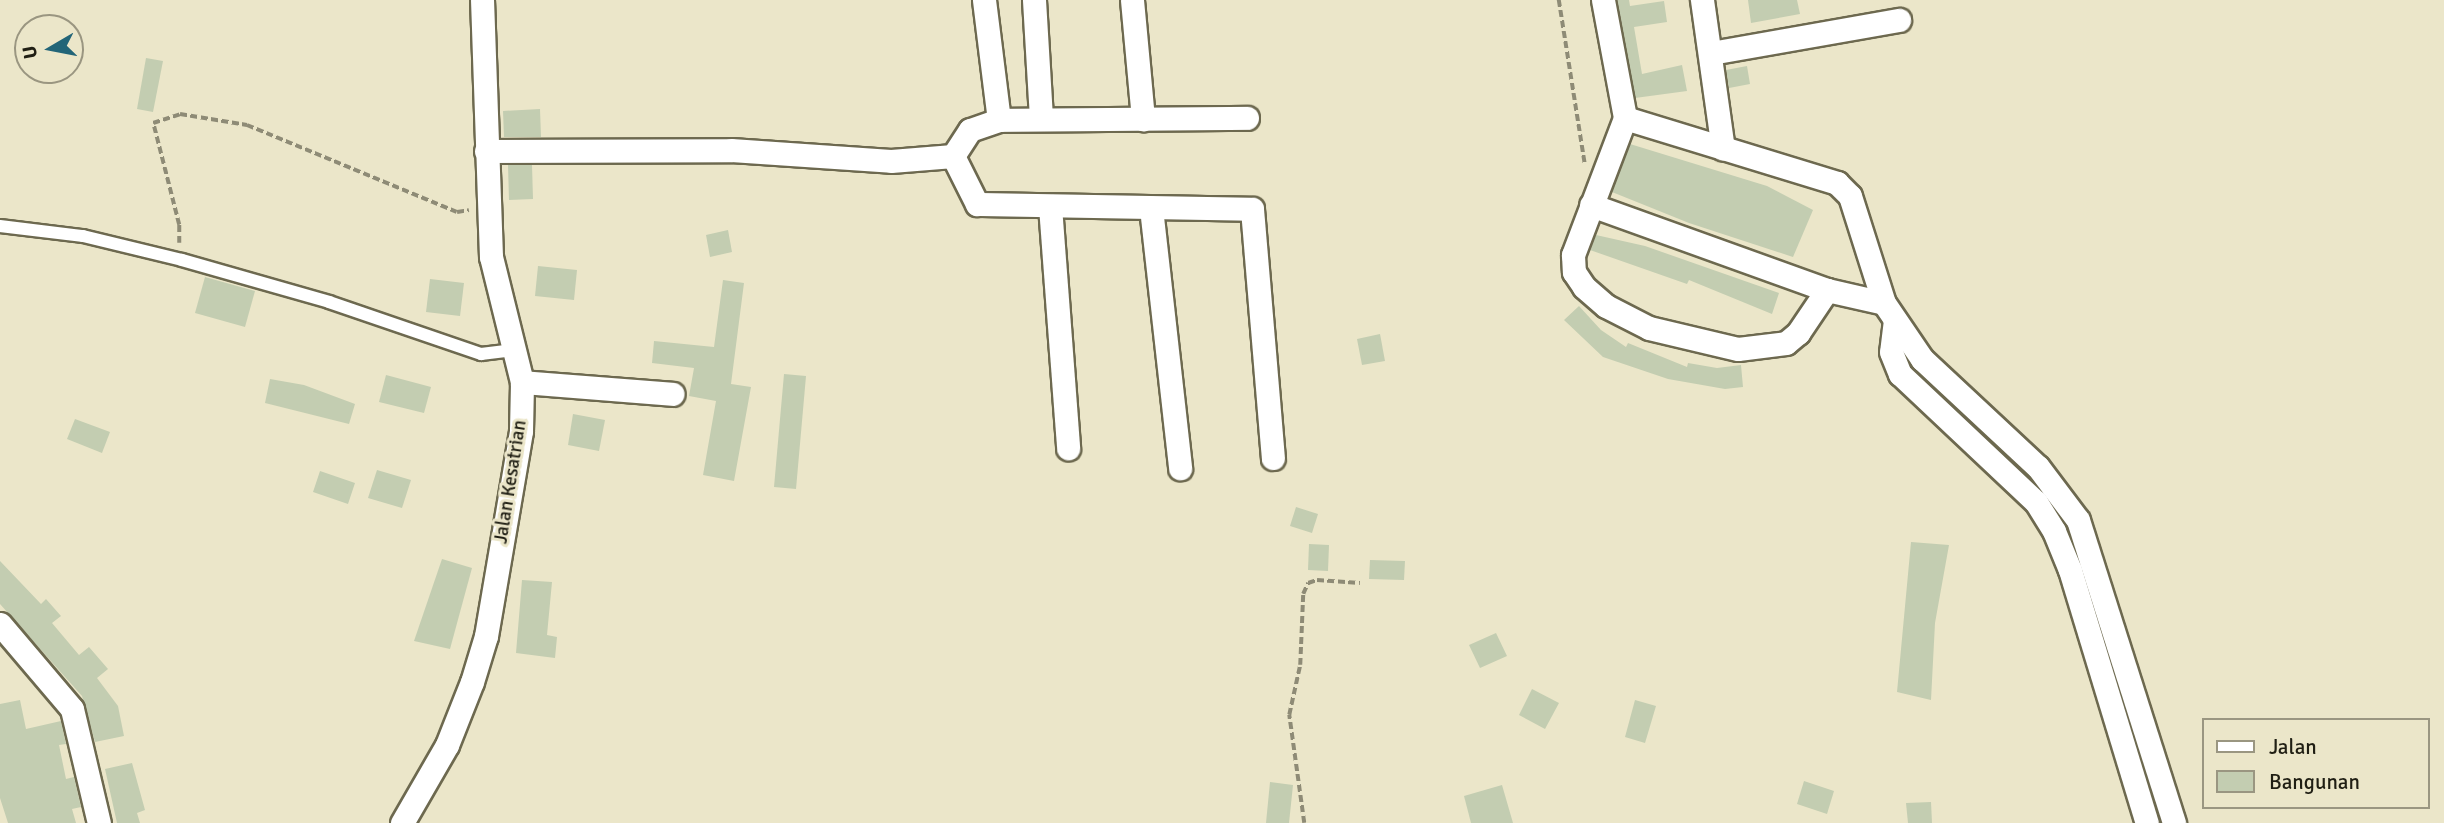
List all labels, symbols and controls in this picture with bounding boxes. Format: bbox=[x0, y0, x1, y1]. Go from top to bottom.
north arrow bbox=[14, 14, 84, 84]
text: U bbox=[17, 44, 43, 61]
street label: Jalan Kesatrian bbox=[490, 419, 532, 545]
legend bbox=[2202, 718, 2430, 809]
text: Jalan bbox=[2269, 734, 2317, 760]
text: Bangunan bbox=[2269, 769, 2360, 795]

